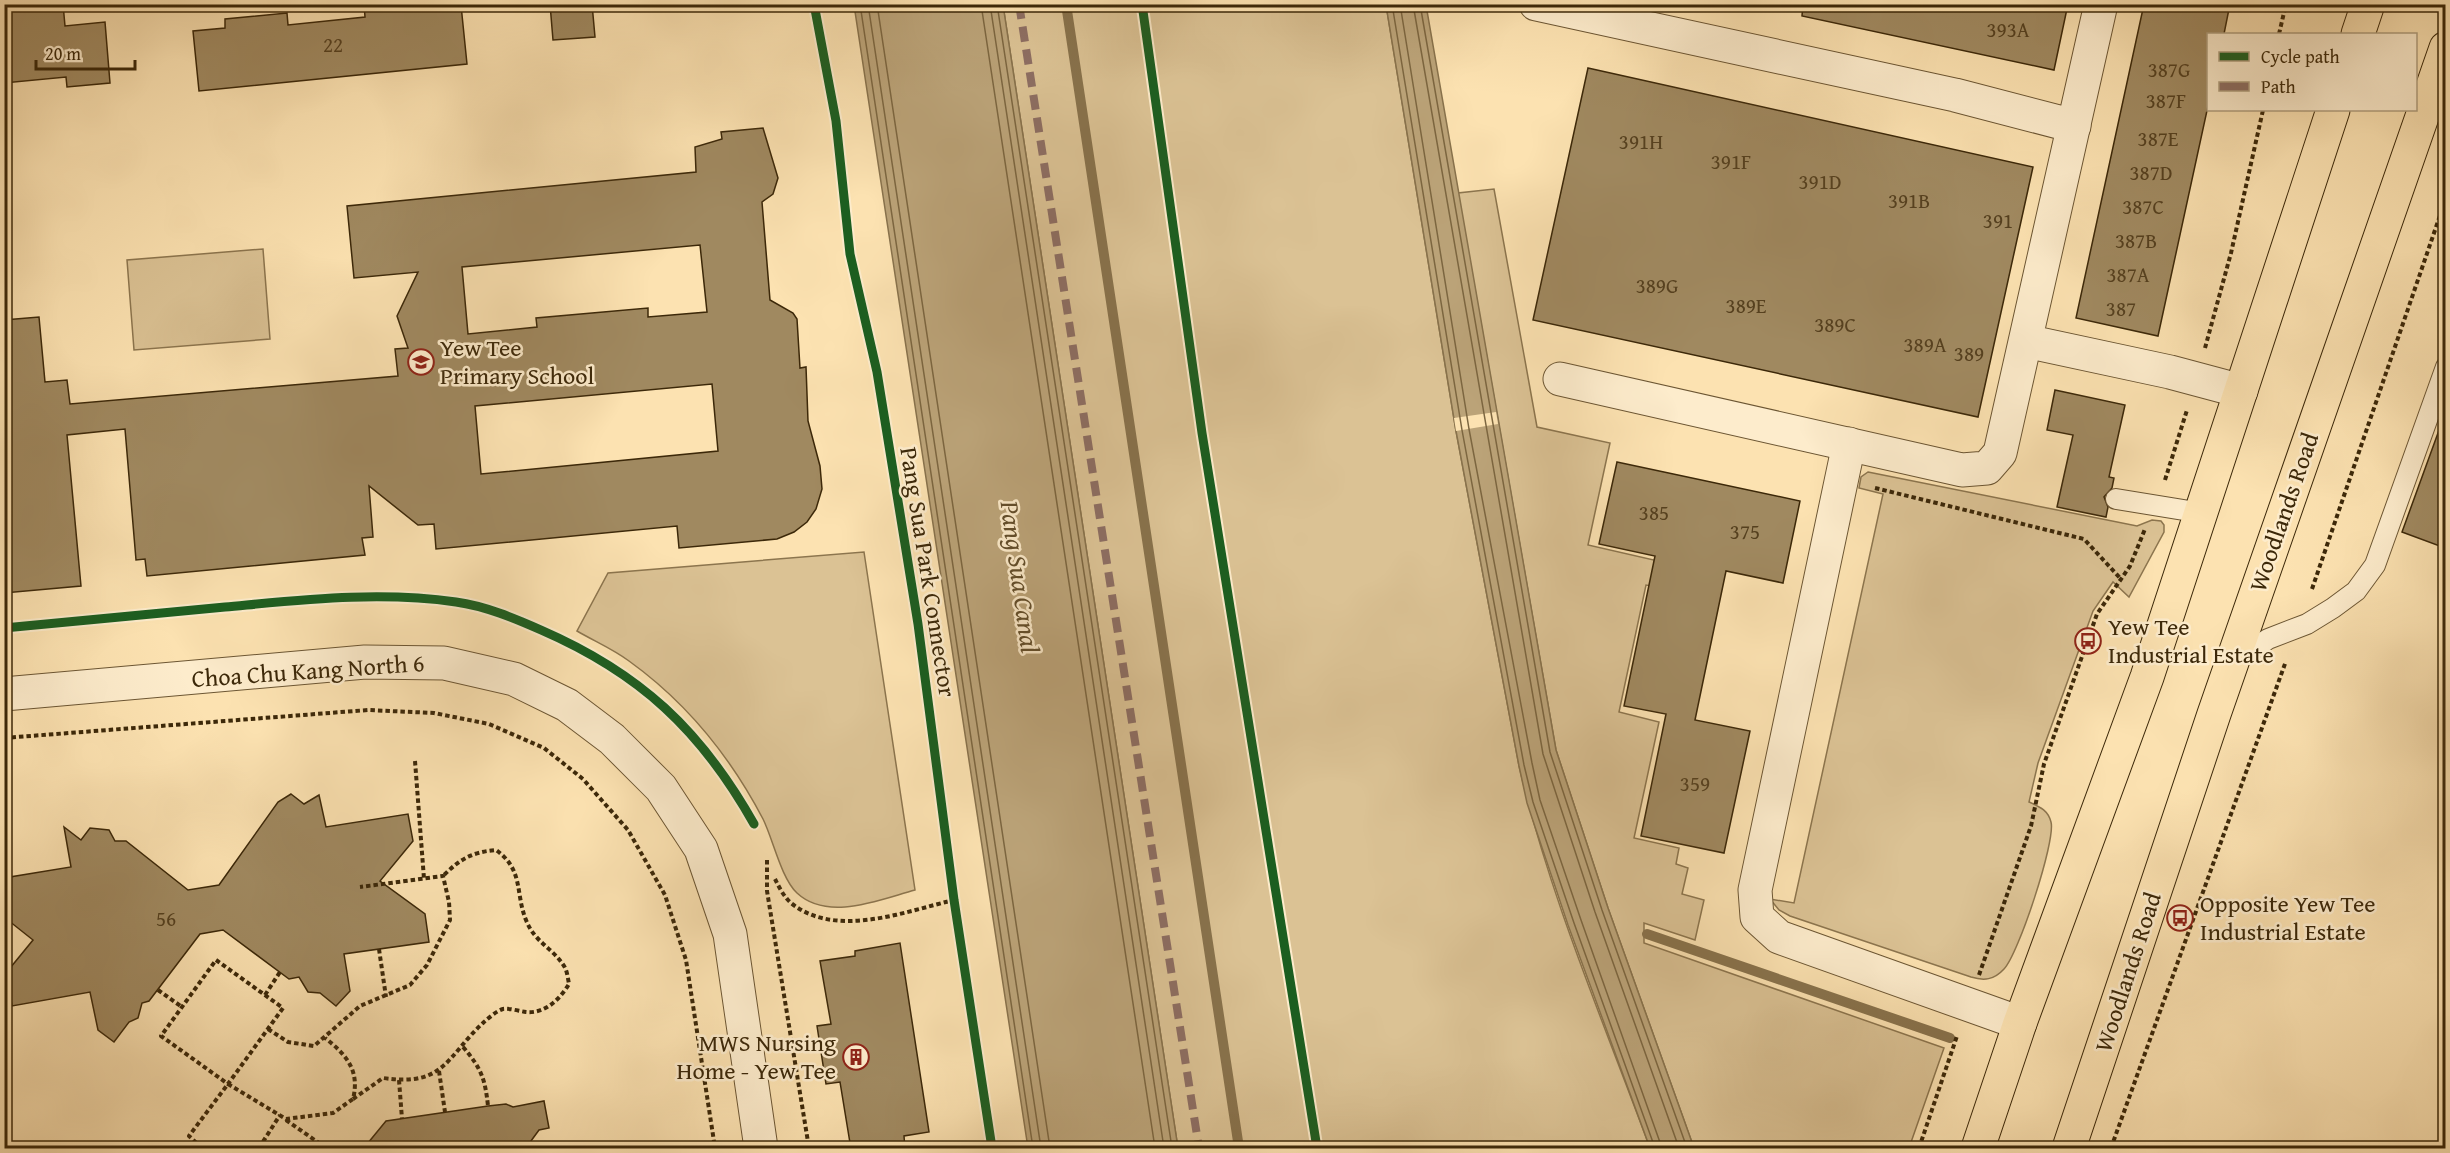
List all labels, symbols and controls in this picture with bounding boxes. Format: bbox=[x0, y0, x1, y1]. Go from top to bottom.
house number: 393A bbox=[1986, 14, 2030, 45]
house number: 22 bbox=[323, 29, 343, 60]
scale bar bbox=[36, 33, 135, 71]
legend bbox=[2207, 33, 2417, 111]
text: 20 m bbox=[45, 40, 81, 67]
text: Cycle path bbox=[2261, 43, 2340, 70]
house number: 387G bbox=[2148, 54, 2190, 85]
text: Path bbox=[2261, 73, 2296, 100]
house number: 387F bbox=[2146, 85, 2186, 116]
house number: 387E bbox=[2138, 123, 2179, 154]
house number: 391H bbox=[1619, 126, 1663, 157]
house number: 391F bbox=[1711, 146, 1751, 177]
house number: 387D bbox=[2129, 157, 2173, 188]
house number: 391D bbox=[1798, 166, 1842, 197]
house number: 391B bbox=[1888, 185, 1930, 216]
house number: 387C bbox=[2122, 191, 2164, 222]
house number: 391 bbox=[1983, 205, 2013, 236]
house number: 387B bbox=[2115, 225, 2157, 256]
house number: 387A bbox=[2106, 259, 2150, 290]
house number: 389G bbox=[1636, 270, 1678, 301]
house number: 389E bbox=[1726, 290, 1767, 321]
house number: 387 bbox=[2106, 293, 2136, 324]
house number: 389C bbox=[1814, 309, 1856, 340]
house number: 389A bbox=[1903, 329, 1947, 360]
place label: Yew Tee Primary School bbox=[440, 330, 595, 393]
house number: 389 bbox=[1954, 338, 1984, 369]
school or university icon: Yew Tee Primary School bbox=[406, 347, 436, 377]
street label: Woodlands Road bbox=[2240, 427, 2327, 596]
street label: Pang Sua Park Connector bbox=[891, 444, 966, 700]
water label: Pang Sua Canal bbox=[990, 497, 1050, 656]
house number: 385 bbox=[1639, 497, 1669, 528]
house number: 375 bbox=[1730, 516, 1760, 547]
place label: Yew Tee Industrial Estate bbox=[2108, 609, 2274, 672]
bus stop icon: Yew Tee Industrial Estate bbox=[2073, 626, 2103, 656]
street label: Choa Chu Kang North 6 bbox=[190, 645, 425, 696]
house number: 359 bbox=[1680, 768, 1710, 799]
place label: Opposite Yew Tee Industrial Estate bbox=[2200, 886, 2376, 949]
street label: Woodlands Road bbox=[2085, 887, 2170, 1056]
house number: 56 bbox=[156, 903, 176, 934]
bus stop icon: Opposite Yew Tee Industrial Estate bbox=[2165, 903, 2195, 933]
place label: MWS Nursing Home - Yew Tee bbox=[677, 1025, 836, 1088]
building icon: MWS Nursing Home - Yew Tee bbox=[841, 1042, 871, 1072]

